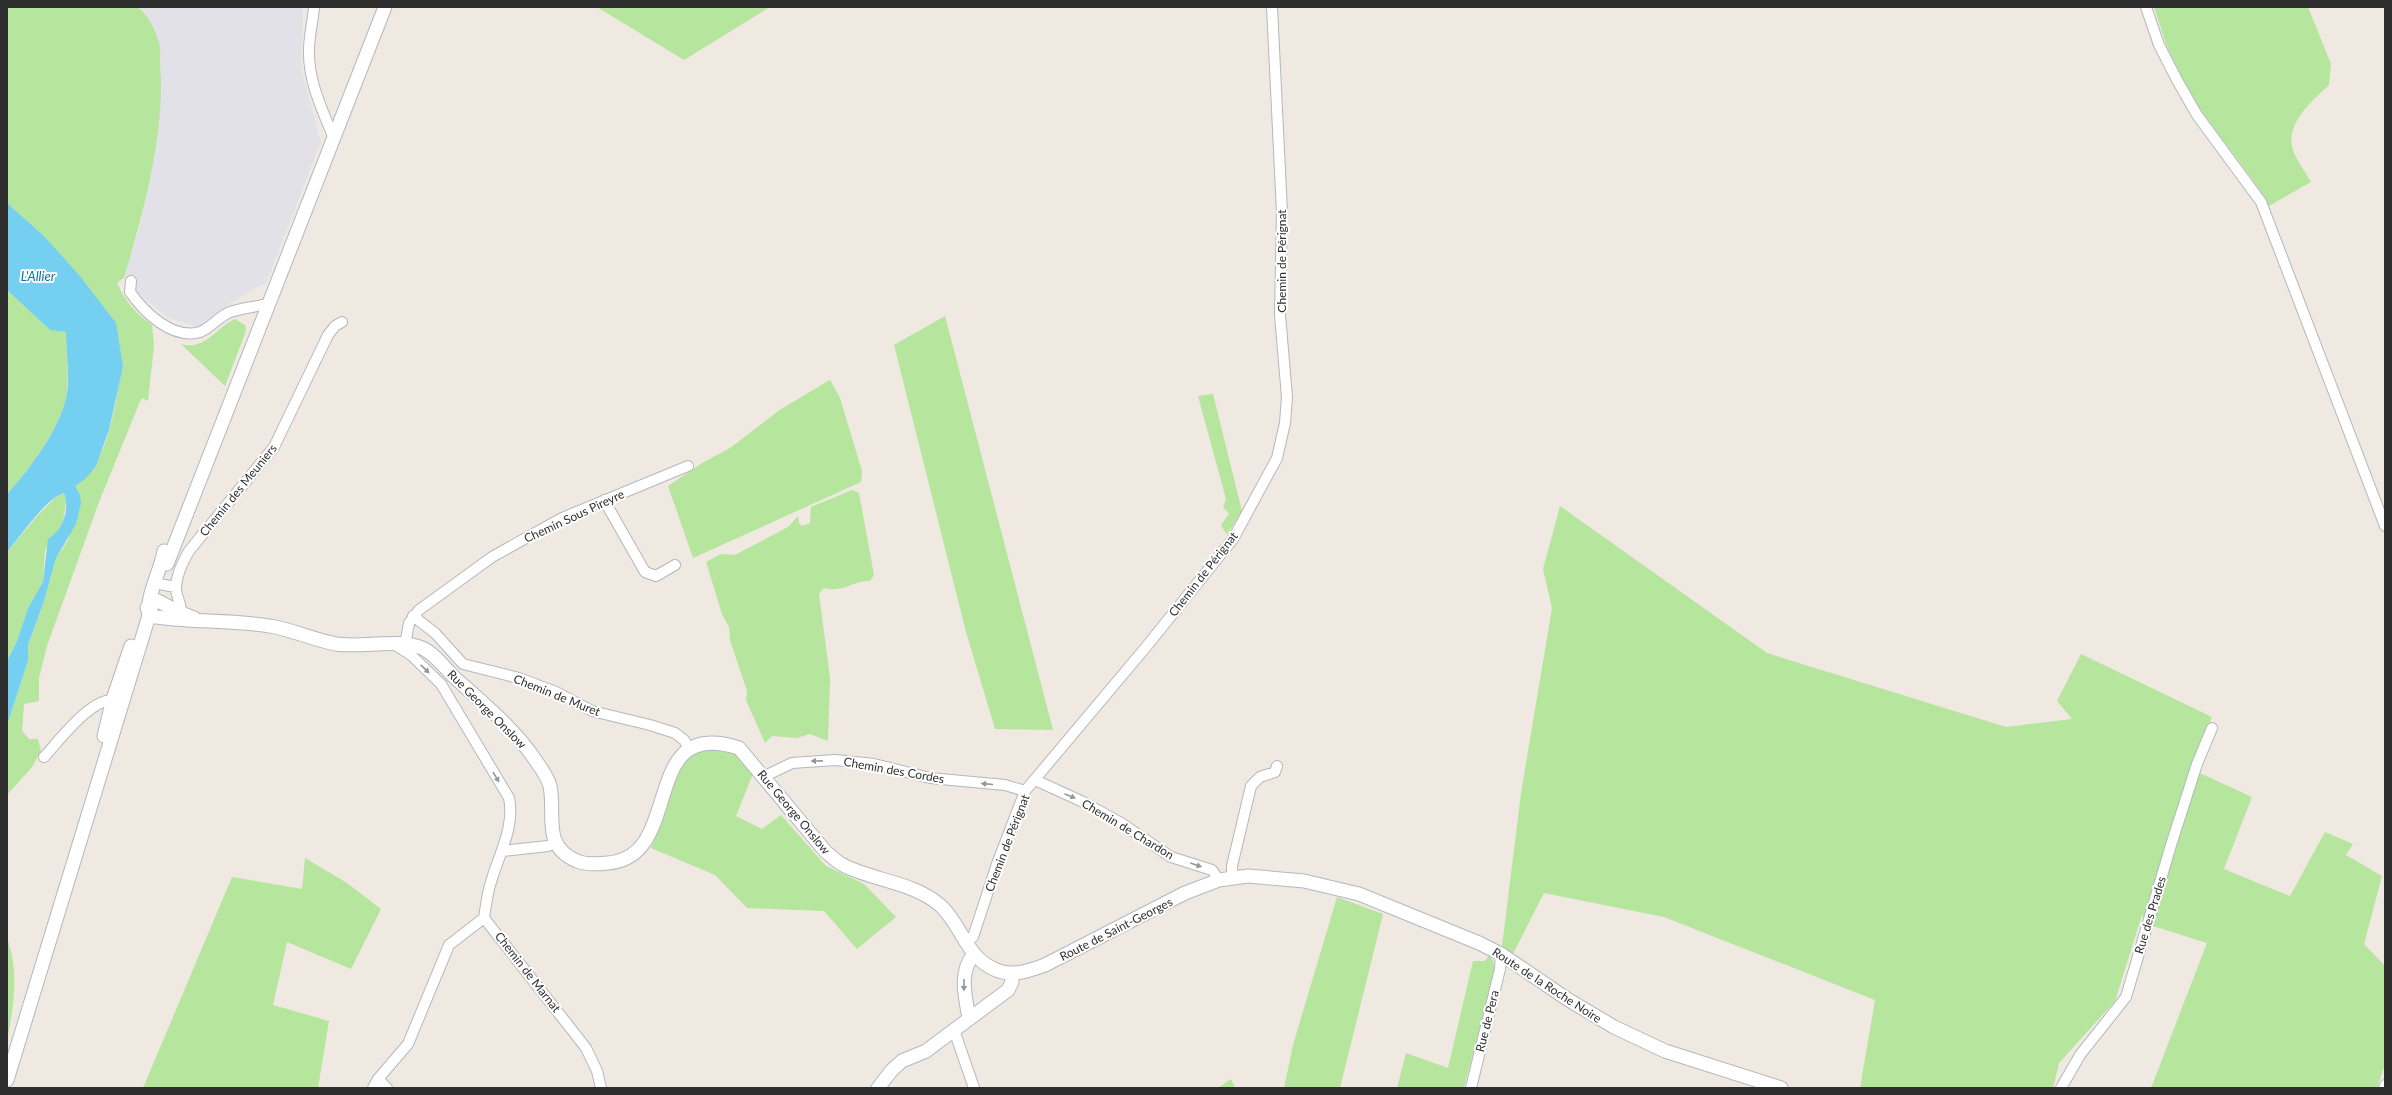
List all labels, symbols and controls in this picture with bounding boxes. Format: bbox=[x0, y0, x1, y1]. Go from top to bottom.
street label: Chemin de Pérignat bbox=[1274, 209, 1289, 313]
water label: L'Allier bbox=[21, 268, 56, 284]
street label: Chemin des Meuniers bbox=[196, 441, 280, 539]
street label: Chemin Sous Pireyre bbox=[522, 486, 626, 546]
street label: Chemin de Pérignat bbox=[1165, 528, 1241, 619]
one-way arrow bbox=[420, 664, 430, 673]
street label: Rue George Onslow bbox=[444, 666, 530, 752]
street label: Chemin de Muret bbox=[511, 671, 603, 719]
street label: Chemin des Cordes bbox=[842, 754, 946, 786]
one-way arrow bbox=[810, 758, 823, 764]
street label: Rue George Onslow bbox=[754, 767, 834, 858]
one-way arrow bbox=[492, 771, 499, 783]
one-way arrow bbox=[981, 780, 993, 787]
street label: Chemin de Pérignat bbox=[981, 791, 1033, 894]
one-way arrow bbox=[1065, 793, 1076, 799]
street label: Chemin de Chardon bbox=[1079, 796, 1177, 862]
one-way arrow bbox=[1190, 862, 1202, 868]
street label: Rue des Prades bbox=[2131, 874, 2169, 956]
street label: Route de Saint-Georges bbox=[1057, 894, 1175, 964]
street label: Chemin de Marnat bbox=[492, 929, 564, 1016]
street label: Route de la Roche Noire bbox=[1490, 944, 1604, 1026]
one-way arrow bbox=[961, 979, 967, 992]
street label: Rue de Pera bbox=[1472, 989, 1502, 1053]

